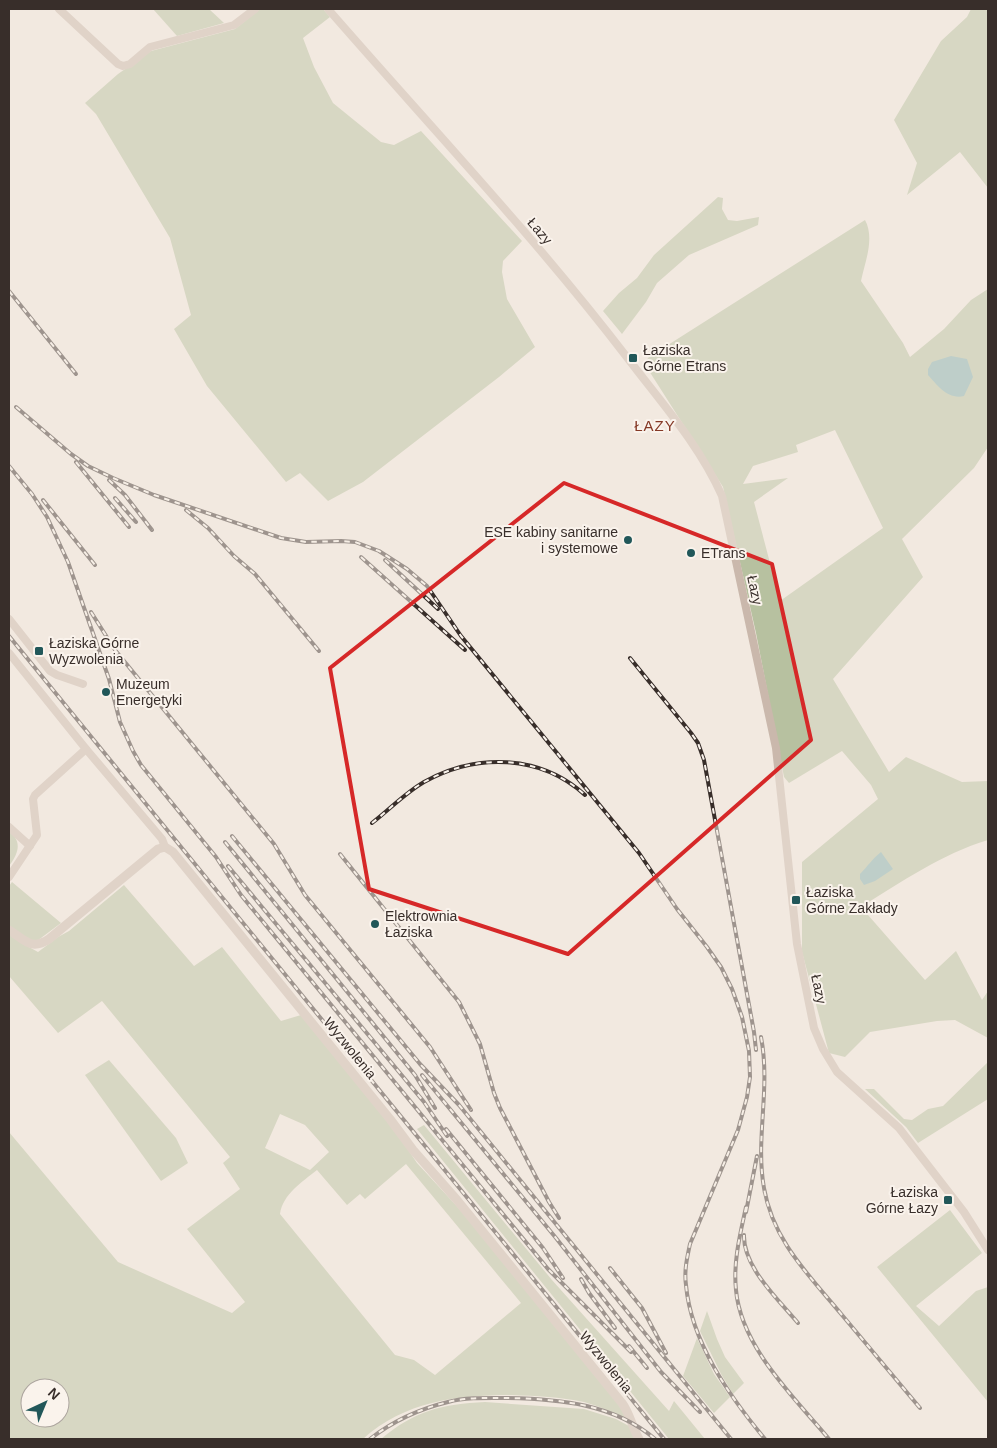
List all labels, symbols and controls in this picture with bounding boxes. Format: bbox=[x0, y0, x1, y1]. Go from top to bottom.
street label: Łazy bbox=[524, 215, 556, 247]
place label: Łaziska Górne Etrans bbox=[643, 342, 726, 374]
marker: Łaziska Górne Etrans bbox=[627, 352, 639, 364]
district label: ŁAZY bbox=[634, 417, 676, 434]
place label: ESE kabiny sanitarne i systemowe bbox=[484, 524, 618, 556]
marker: ESE kabiny sanitarne i systemowe bbox=[622, 534, 634, 546]
place label: ETrans bbox=[701, 545, 746, 561]
marker: ETrans bbox=[685, 547, 697, 559]
street label: Łazy bbox=[744, 574, 766, 606]
place label: Łaziska Górne Wyzwolenia bbox=[49, 635, 139, 667]
marker: Łaziska Górne Wyzwolenia bbox=[33, 645, 45, 657]
place label: Muzeum Energetyki bbox=[116, 676, 182, 708]
marker: Muzeum Energetyki bbox=[100, 686, 112, 698]
place label: Łaziska Górne Zakłady bbox=[806, 884, 898, 916]
marker: Łaziska Górne Zakłady bbox=[790, 894, 802, 906]
place label: Elektrownia Łaziska bbox=[385, 908, 458, 940]
marker: Elektrownia Łaziska bbox=[369, 918, 381, 930]
street label: Łazy bbox=[808, 973, 830, 1005]
street label: Wyzwolenia bbox=[320, 1014, 380, 1082]
place label: Łaziska Górne Łazy bbox=[866, 1184, 938, 1216]
marker: Łaziska Górne Łazy bbox=[942, 1194, 954, 1206]
street label: Wyzwolenia bbox=[576, 1328, 636, 1396]
north arrow bbox=[20, 1378, 70, 1428]
text: N bbox=[45, 1384, 63, 1403]

